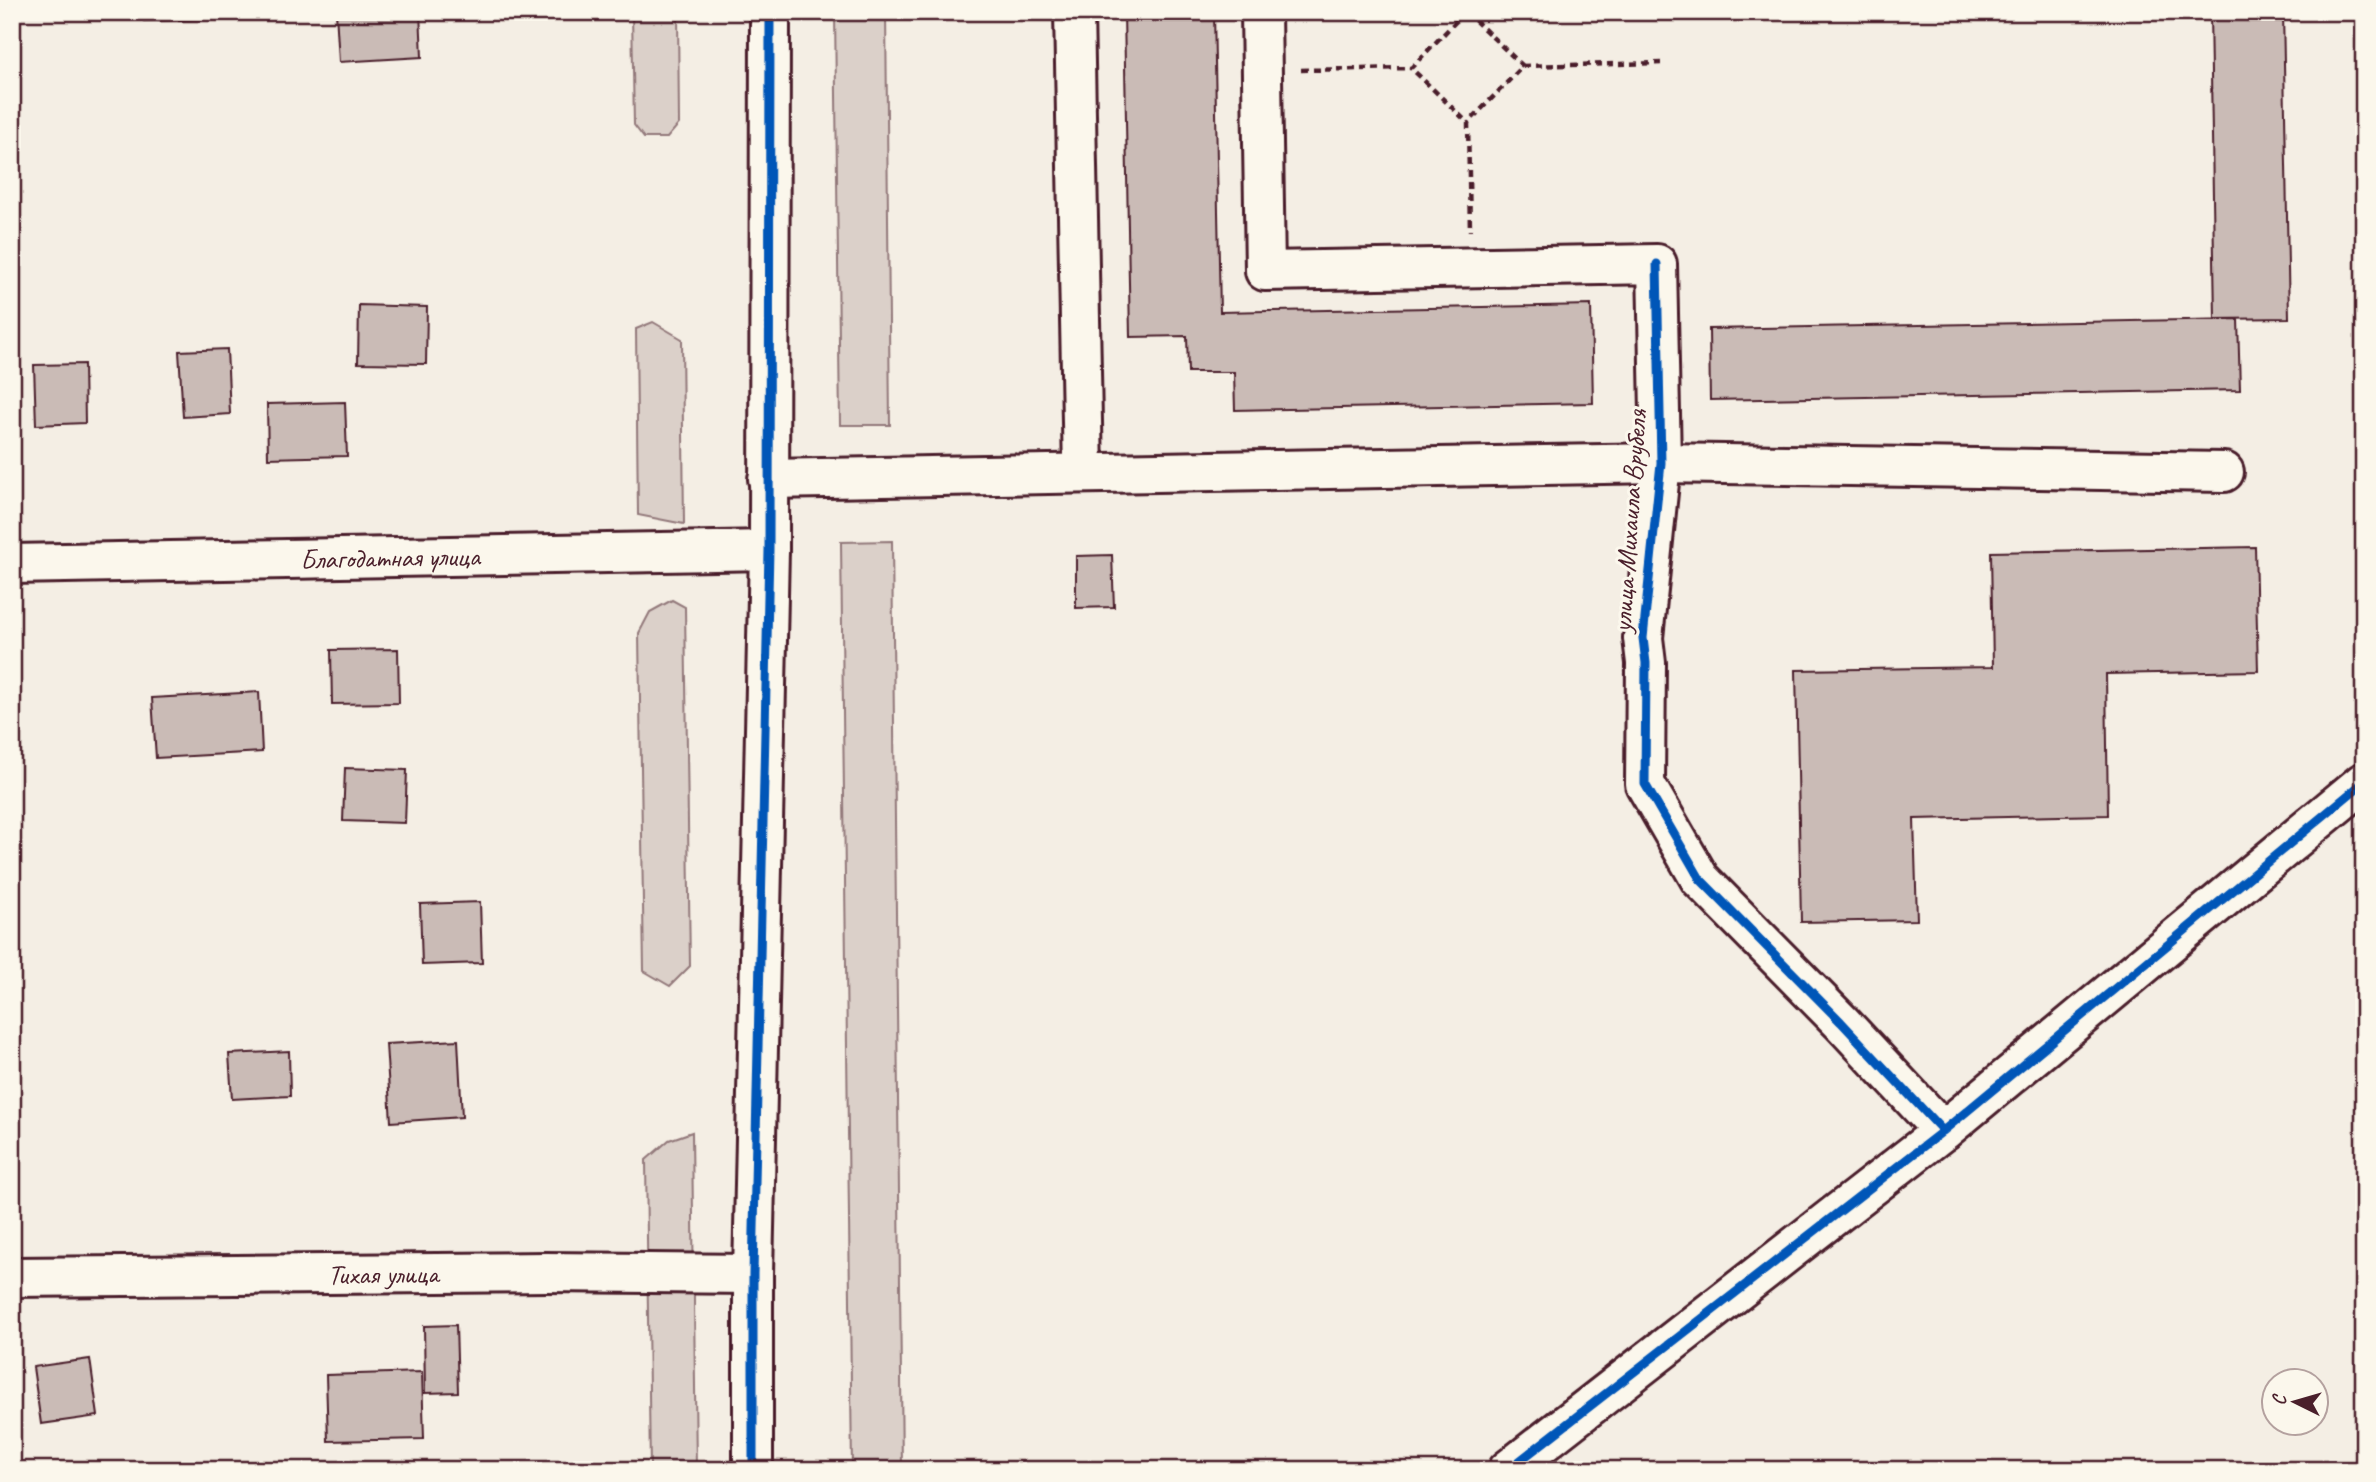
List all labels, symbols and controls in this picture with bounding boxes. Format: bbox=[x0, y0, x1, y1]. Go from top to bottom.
street label: улица Михаила Врубеля bbox=[1604, 408, 1654, 636]
street label: Благодатная улица bbox=[300, 538, 482, 576]
street label: Тихая улица bbox=[327, 1255, 441, 1292]
north arrow bbox=[2260, 1366, 2330, 1436]
text: С bbox=[2267, 1392, 2292, 1406]

